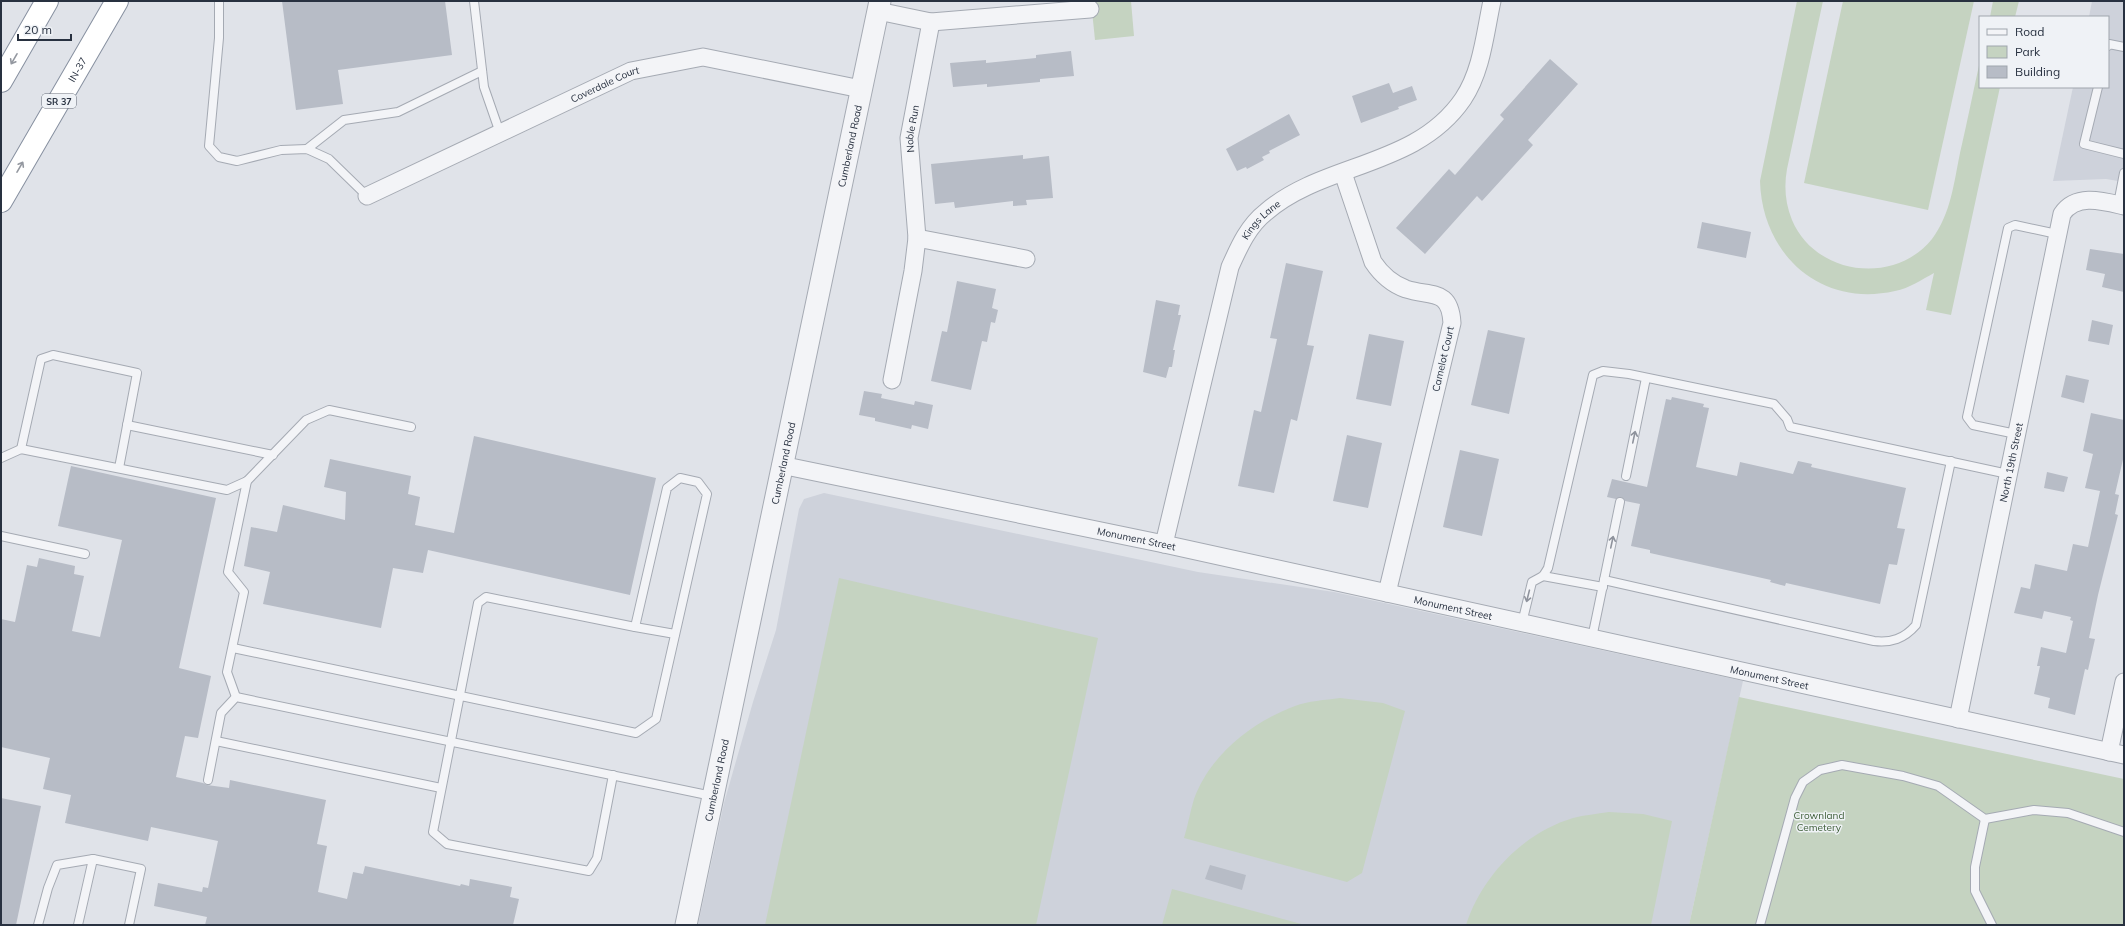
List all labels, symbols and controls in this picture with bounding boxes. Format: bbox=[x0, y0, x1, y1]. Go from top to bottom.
scale bar bbox=[18, 16, 71, 42]
legend bbox=[1979, 16, 2109, 88]
text: 20 m bbox=[24, 22, 52, 37]
text: Road bbox=[2015, 24, 2044, 39]
text: Park bbox=[2015, 44, 2041, 59]
one-way arrow bbox=[9, 53, 17, 65]
street label: IN-37 bbox=[65, 55, 89, 84]
street label: Coverdale Court bbox=[568, 63, 641, 105]
text: Building bbox=[2015, 64, 2060, 79]
road number: SR 37 bbox=[42, 94, 76, 108]
street label: Cumberland Road bbox=[835, 104, 865, 188]
street label: Noble Run bbox=[902, 104, 922, 153]
one-way arrow bbox=[17, 161, 25, 173]
street label: Kings Lane bbox=[1238, 197, 1283, 242]
street label: Camelot Court bbox=[1429, 325, 1457, 393]
street label: Cumberland Road bbox=[768, 421, 798, 505]
street label: North 19th Street bbox=[1996, 421, 2025, 503]
one-way arrow bbox=[1630, 431, 1638, 444]
street label: Monument Street bbox=[1096, 524, 1177, 553]
one-way arrow bbox=[1608, 536, 1616, 549]
one-way arrow bbox=[1524, 589, 1532, 602]
street label: Monument Street bbox=[1413, 593, 1494, 623]
street label: Monument Street bbox=[1729, 662, 1810, 692]
street label: Cumberland Road bbox=[701, 738, 731, 823]
park label: Crownland Cemetery bbox=[1794, 809, 1844, 834]

